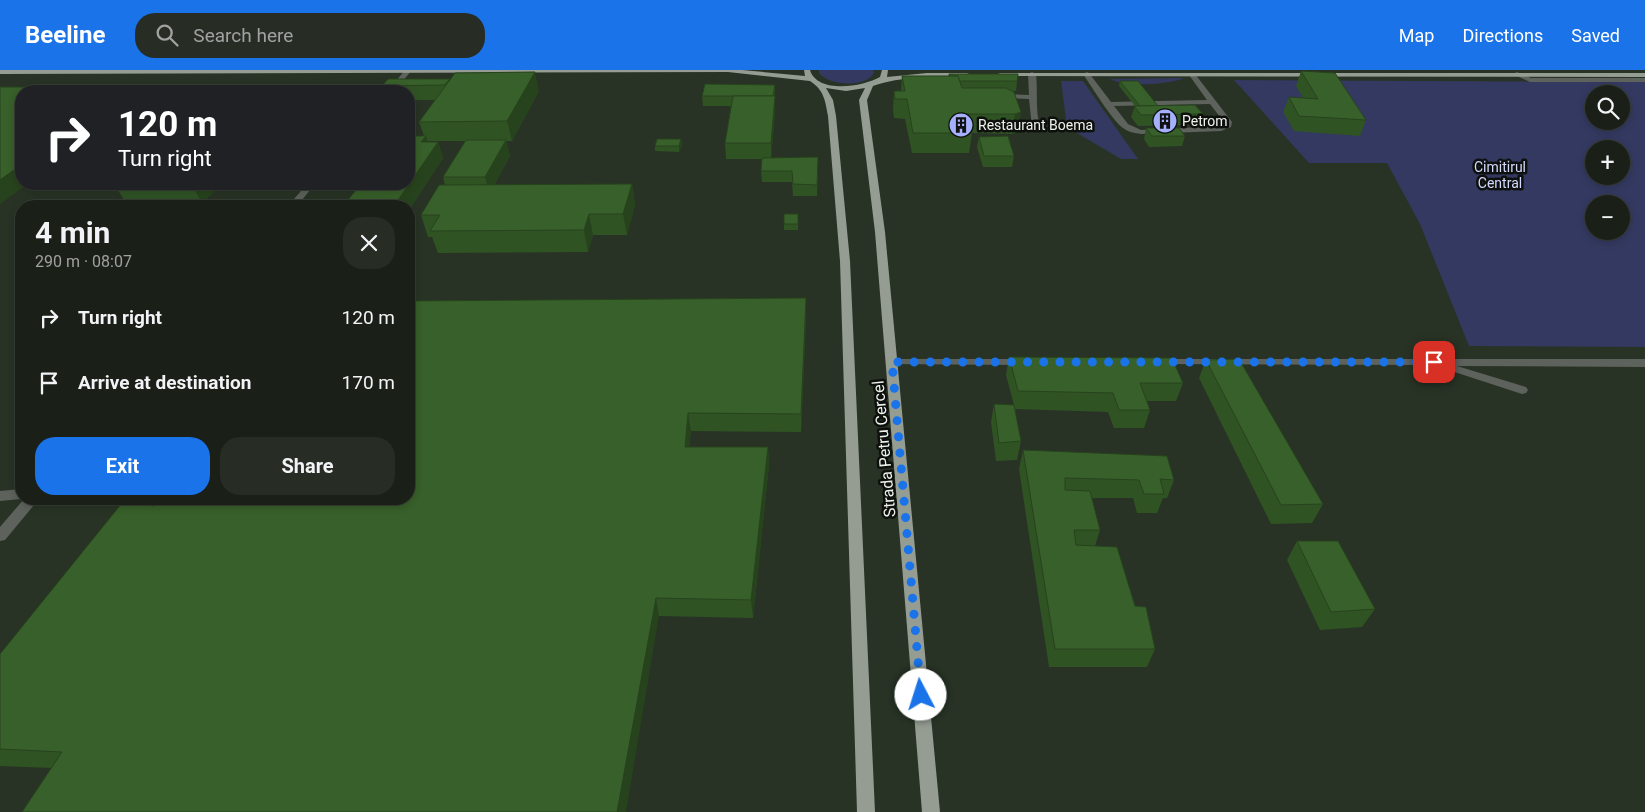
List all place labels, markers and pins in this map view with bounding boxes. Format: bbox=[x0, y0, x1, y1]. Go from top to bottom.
building icon: Petrom bbox=[1152, 108, 1178, 134]
building icon: Restaurant Boema bbox=[948, 112, 974, 138]
place label: Petrom bbox=[1182, 113, 1228, 129]
place label: Restaurant Boema bbox=[978, 117, 1093, 133]
pin bbox=[1413, 341, 1455, 383]

